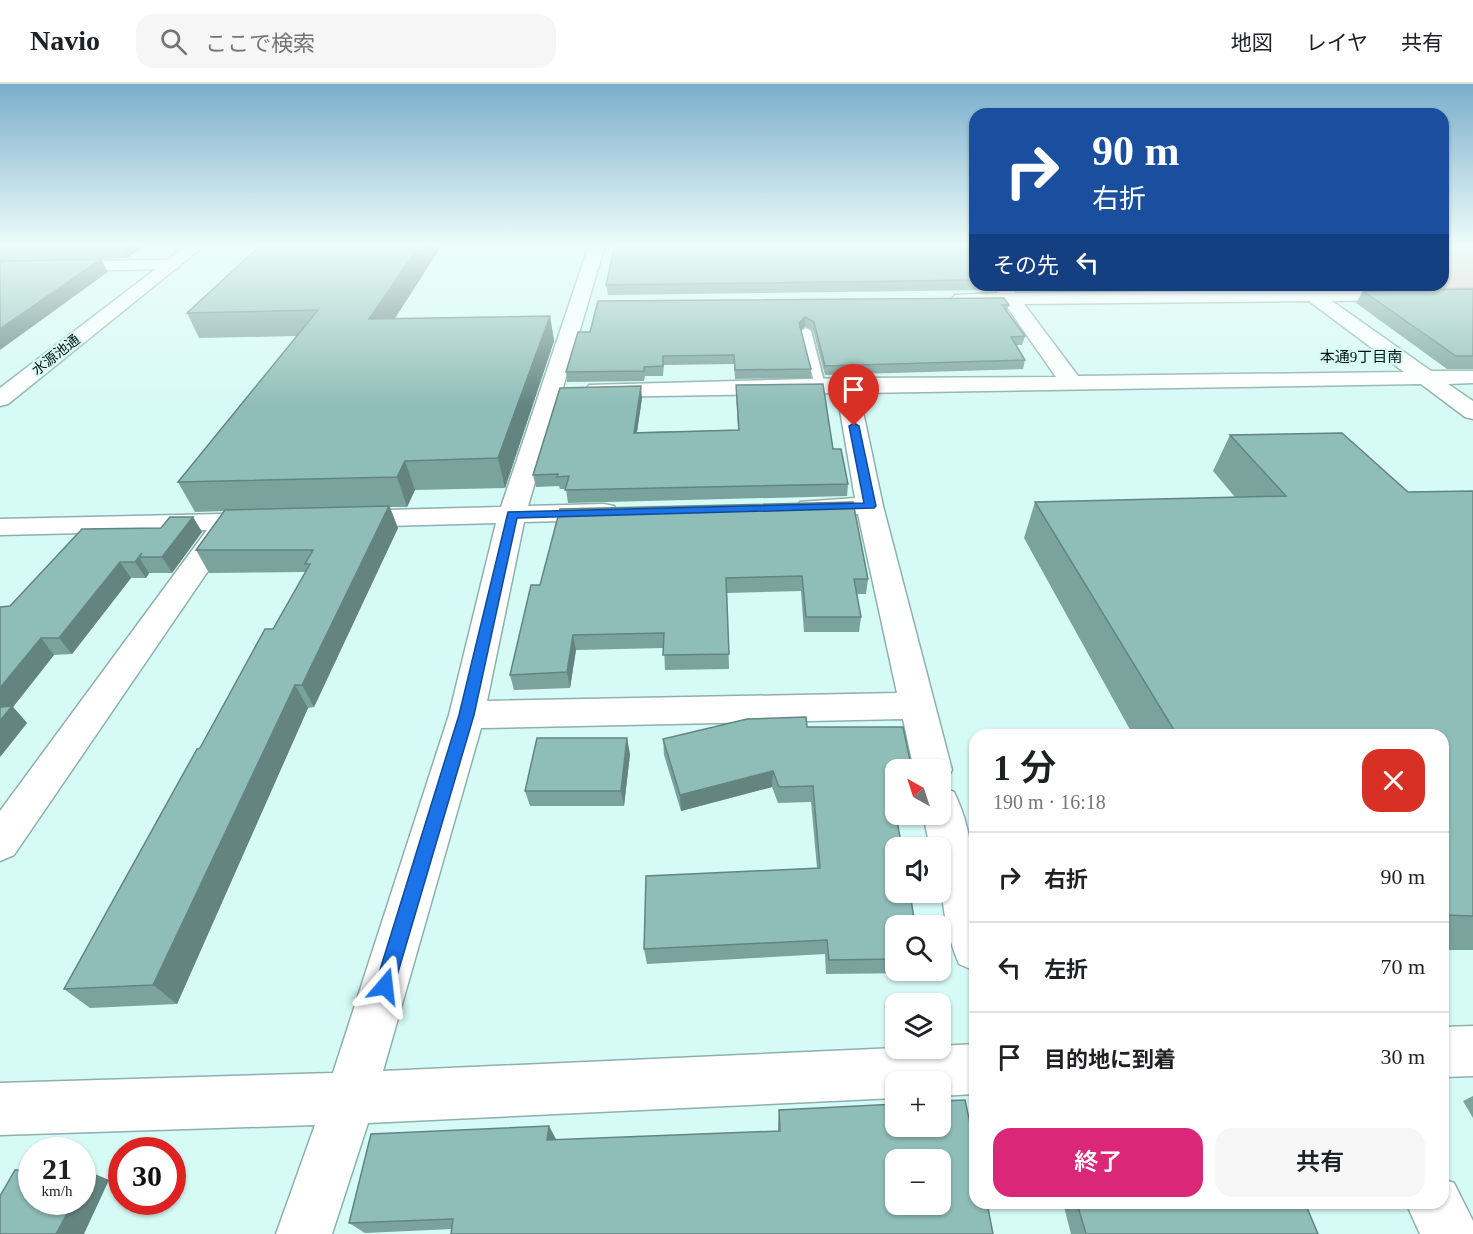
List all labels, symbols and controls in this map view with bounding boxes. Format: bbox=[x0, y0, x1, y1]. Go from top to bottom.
search box bbox=[136, 14, 556, 68]
text: Navio bbox=[30, 25, 100, 56]
icon: search bbox=[157, 25, 190, 58]
text: ここで検索 bbox=[205, 31, 315, 56]
text: 地図 bbox=[1231, 31, 1273, 55]
text: レイヤ bbox=[1306, 31, 1368, 55]
text: 共有 bbox=[1401, 31, 1443, 55]
text: 90 m bbox=[1092, 128, 1180, 174]
icon: right bbox=[993, 132, 1071, 210]
text: 右折 bbox=[1092, 184, 1146, 214]
icon: left bbox=[1071, 246, 1104, 279]
text: その先 bbox=[993, 253, 1059, 278]
street label: 水源池通 bbox=[29, 332, 83, 378]
district label: 本通9丁目南 bbox=[1320, 349, 1402, 365]
pin bbox=[828, 364, 879, 426]
icon: arrive bbox=[837, 373, 870, 406]
text: 1 分 bbox=[993, 748, 1056, 788]
button: close bbox=[1362, 749, 1425, 812]
north arrow bbox=[885, 759, 951, 825]
map controls bbox=[885, 759, 951, 1215]
text: 190 m · 16:18 bbox=[993, 791, 1106, 813]
button: sound bbox=[885, 837, 951, 903]
icon: right bbox=[993, 861, 1026, 894]
text: 90 m bbox=[1380, 864, 1425, 889]
text: 右折 bbox=[1044, 867, 1088, 892]
button: search bbox=[885, 915, 951, 981]
icon: left bbox=[993, 951, 1026, 984]
position arrow bbox=[353, 954, 417, 1018]
text: 70 m bbox=[1380, 954, 1425, 979]
text: 左折 bbox=[1044, 957, 1088, 982]
button: layers bbox=[885, 993, 951, 1059]
icon: arrive bbox=[993, 1041, 1026, 1074]
text: 30 m bbox=[1380, 1044, 1425, 1069]
text: 目的地に到着 bbox=[1044, 1047, 1176, 1072]
button: + bbox=[885, 1071, 951, 1137]
button: 終了 bbox=[993, 1128, 1203, 1197]
button: 共有 bbox=[1215, 1128, 1425, 1197]
speed limit sign: 30 bbox=[108, 1137, 186, 1215]
button: − bbox=[885, 1149, 951, 1215]
text: 21 bbox=[42, 1152, 72, 1185]
text: km/h bbox=[42, 1183, 72, 1199]

